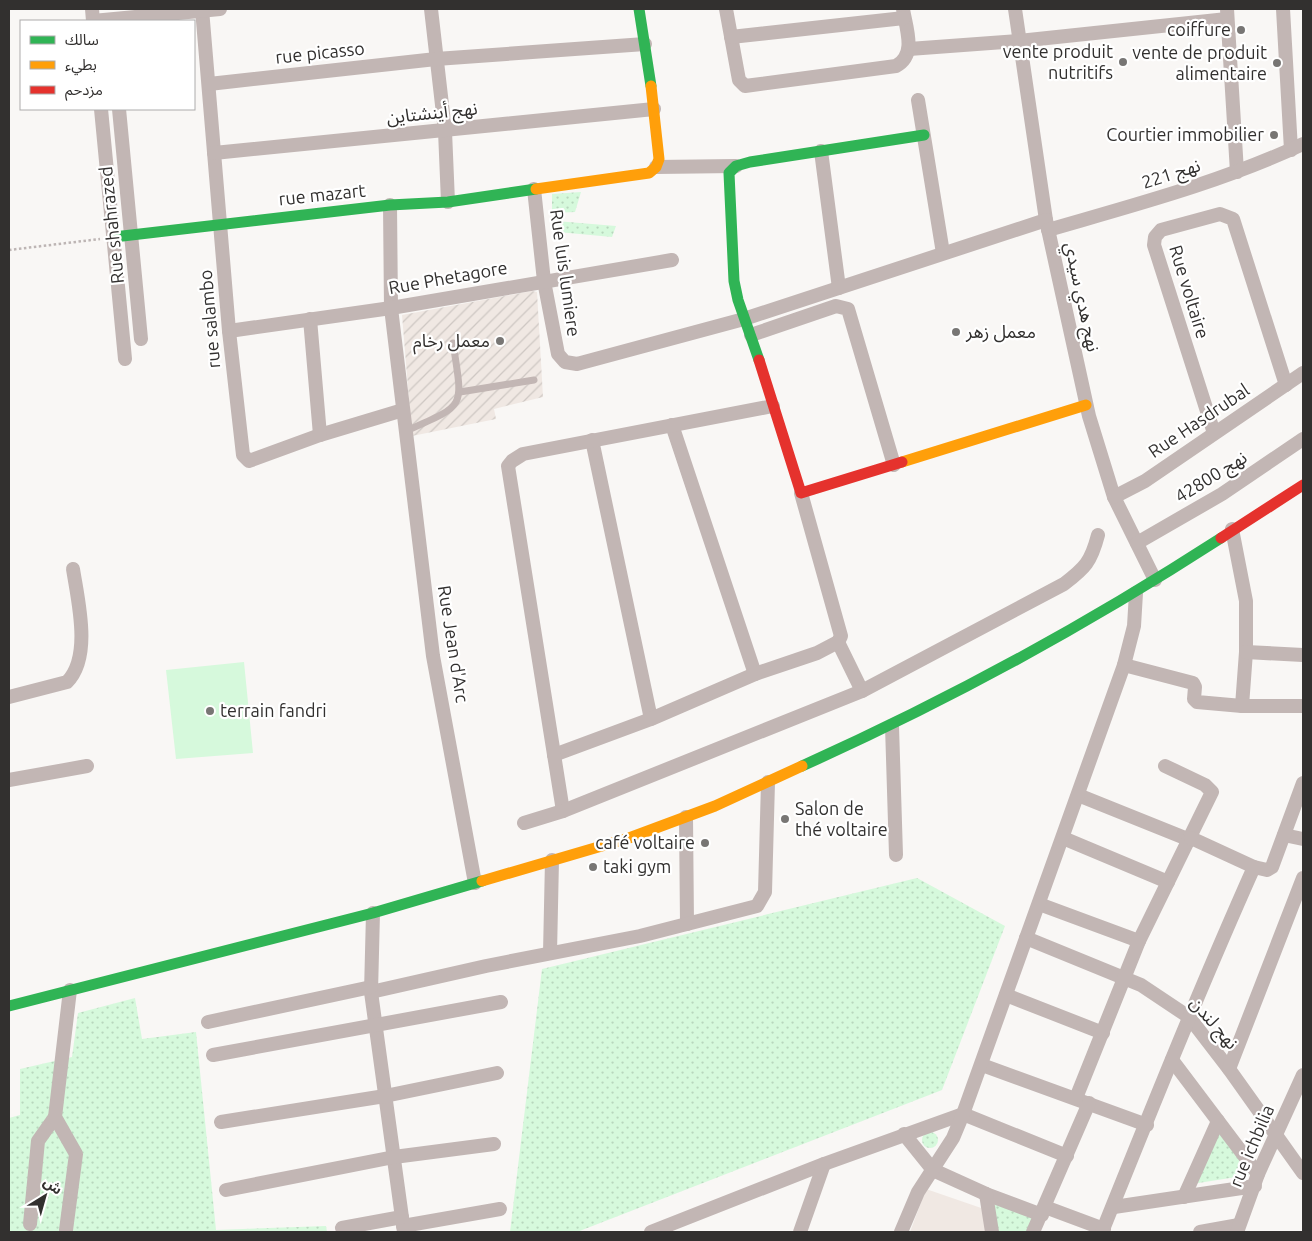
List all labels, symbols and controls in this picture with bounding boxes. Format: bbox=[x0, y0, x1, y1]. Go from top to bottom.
place label: coiffure bbox=[1167, 19, 1231, 39]
legend bbox=[20, 20, 195, 110]
marker: coiffure bbox=[1235, 24, 1247, 36]
text: سالك bbox=[65, 31, 99, 48]
street label: rue picasso bbox=[274, 37, 366, 67]
place label: vente produit nutritifs bbox=[1003, 41, 1113, 82]
place label: vente de produit alimentaire bbox=[1132, 42, 1267, 83]
text: بطيء bbox=[65, 56, 97, 76]
marker: vente produit nutritifs bbox=[1117, 56, 1129, 68]
marker: vente de produit alimentaire bbox=[1271, 57, 1283, 69]
text: مزدحم bbox=[65, 81, 103, 101]
street label: نهج أينشتاين bbox=[385, 97, 479, 131]
place label: Courtier immobilier bbox=[1106, 124, 1264, 144]
marker: Courtier immobilier bbox=[1268, 129, 1280, 141]
street label: نهج 221 bbox=[1139, 154, 1204, 196]
street label: Rue shahrazed bbox=[95, 165, 127, 285]
street label: rue mazart bbox=[277, 179, 366, 209]
street label: Rue luis lumiere bbox=[547, 208, 585, 338]
street label: نهج هدي سيدي bbox=[1058, 240, 1104, 354]
street label: Rue voltaire bbox=[1166, 242, 1214, 341]
street label: Rue Phetagore bbox=[387, 257, 509, 297]
street label: rue salambo bbox=[195, 269, 223, 369]
place label: معمل زهر bbox=[965, 321, 1036, 343]
marker: معمل زهر bbox=[950, 326, 962, 338]
place label: معمل رخام bbox=[413, 330, 490, 355]
marker: معمل رخام bbox=[494, 335, 506, 347]
street label: Rue Hasdrubal bbox=[1144, 379, 1253, 461]
street label: نهج 42800 bbox=[1171, 446, 1252, 509]
street label: Rue Jean d'Arc bbox=[435, 584, 473, 704]
place label: terrain fandri bbox=[220, 700, 327, 720]
marker: terrain fandri bbox=[204, 705, 216, 717]
place label: Salon de thé voltaire bbox=[795, 798, 888, 839]
marker: Salon de thé voltaire bbox=[779, 813, 791, 825]
place label: café voltaire bbox=[595, 832, 695, 852]
marker: café voltaire bbox=[699, 837, 711, 849]
place label: taki gym bbox=[603, 856, 671, 876]
marker: taki gym bbox=[587, 861, 599, 873]
street label: نهج لندن bbox=[1184, 992, 1243, 1055]
street label: rue ichbilia bbox=[1225, 1101, 1277, 1190]
north arrow bbox=[20, 1171, 70, 1221]
text: ش bbox=[40, 1173, 65, 1198]

